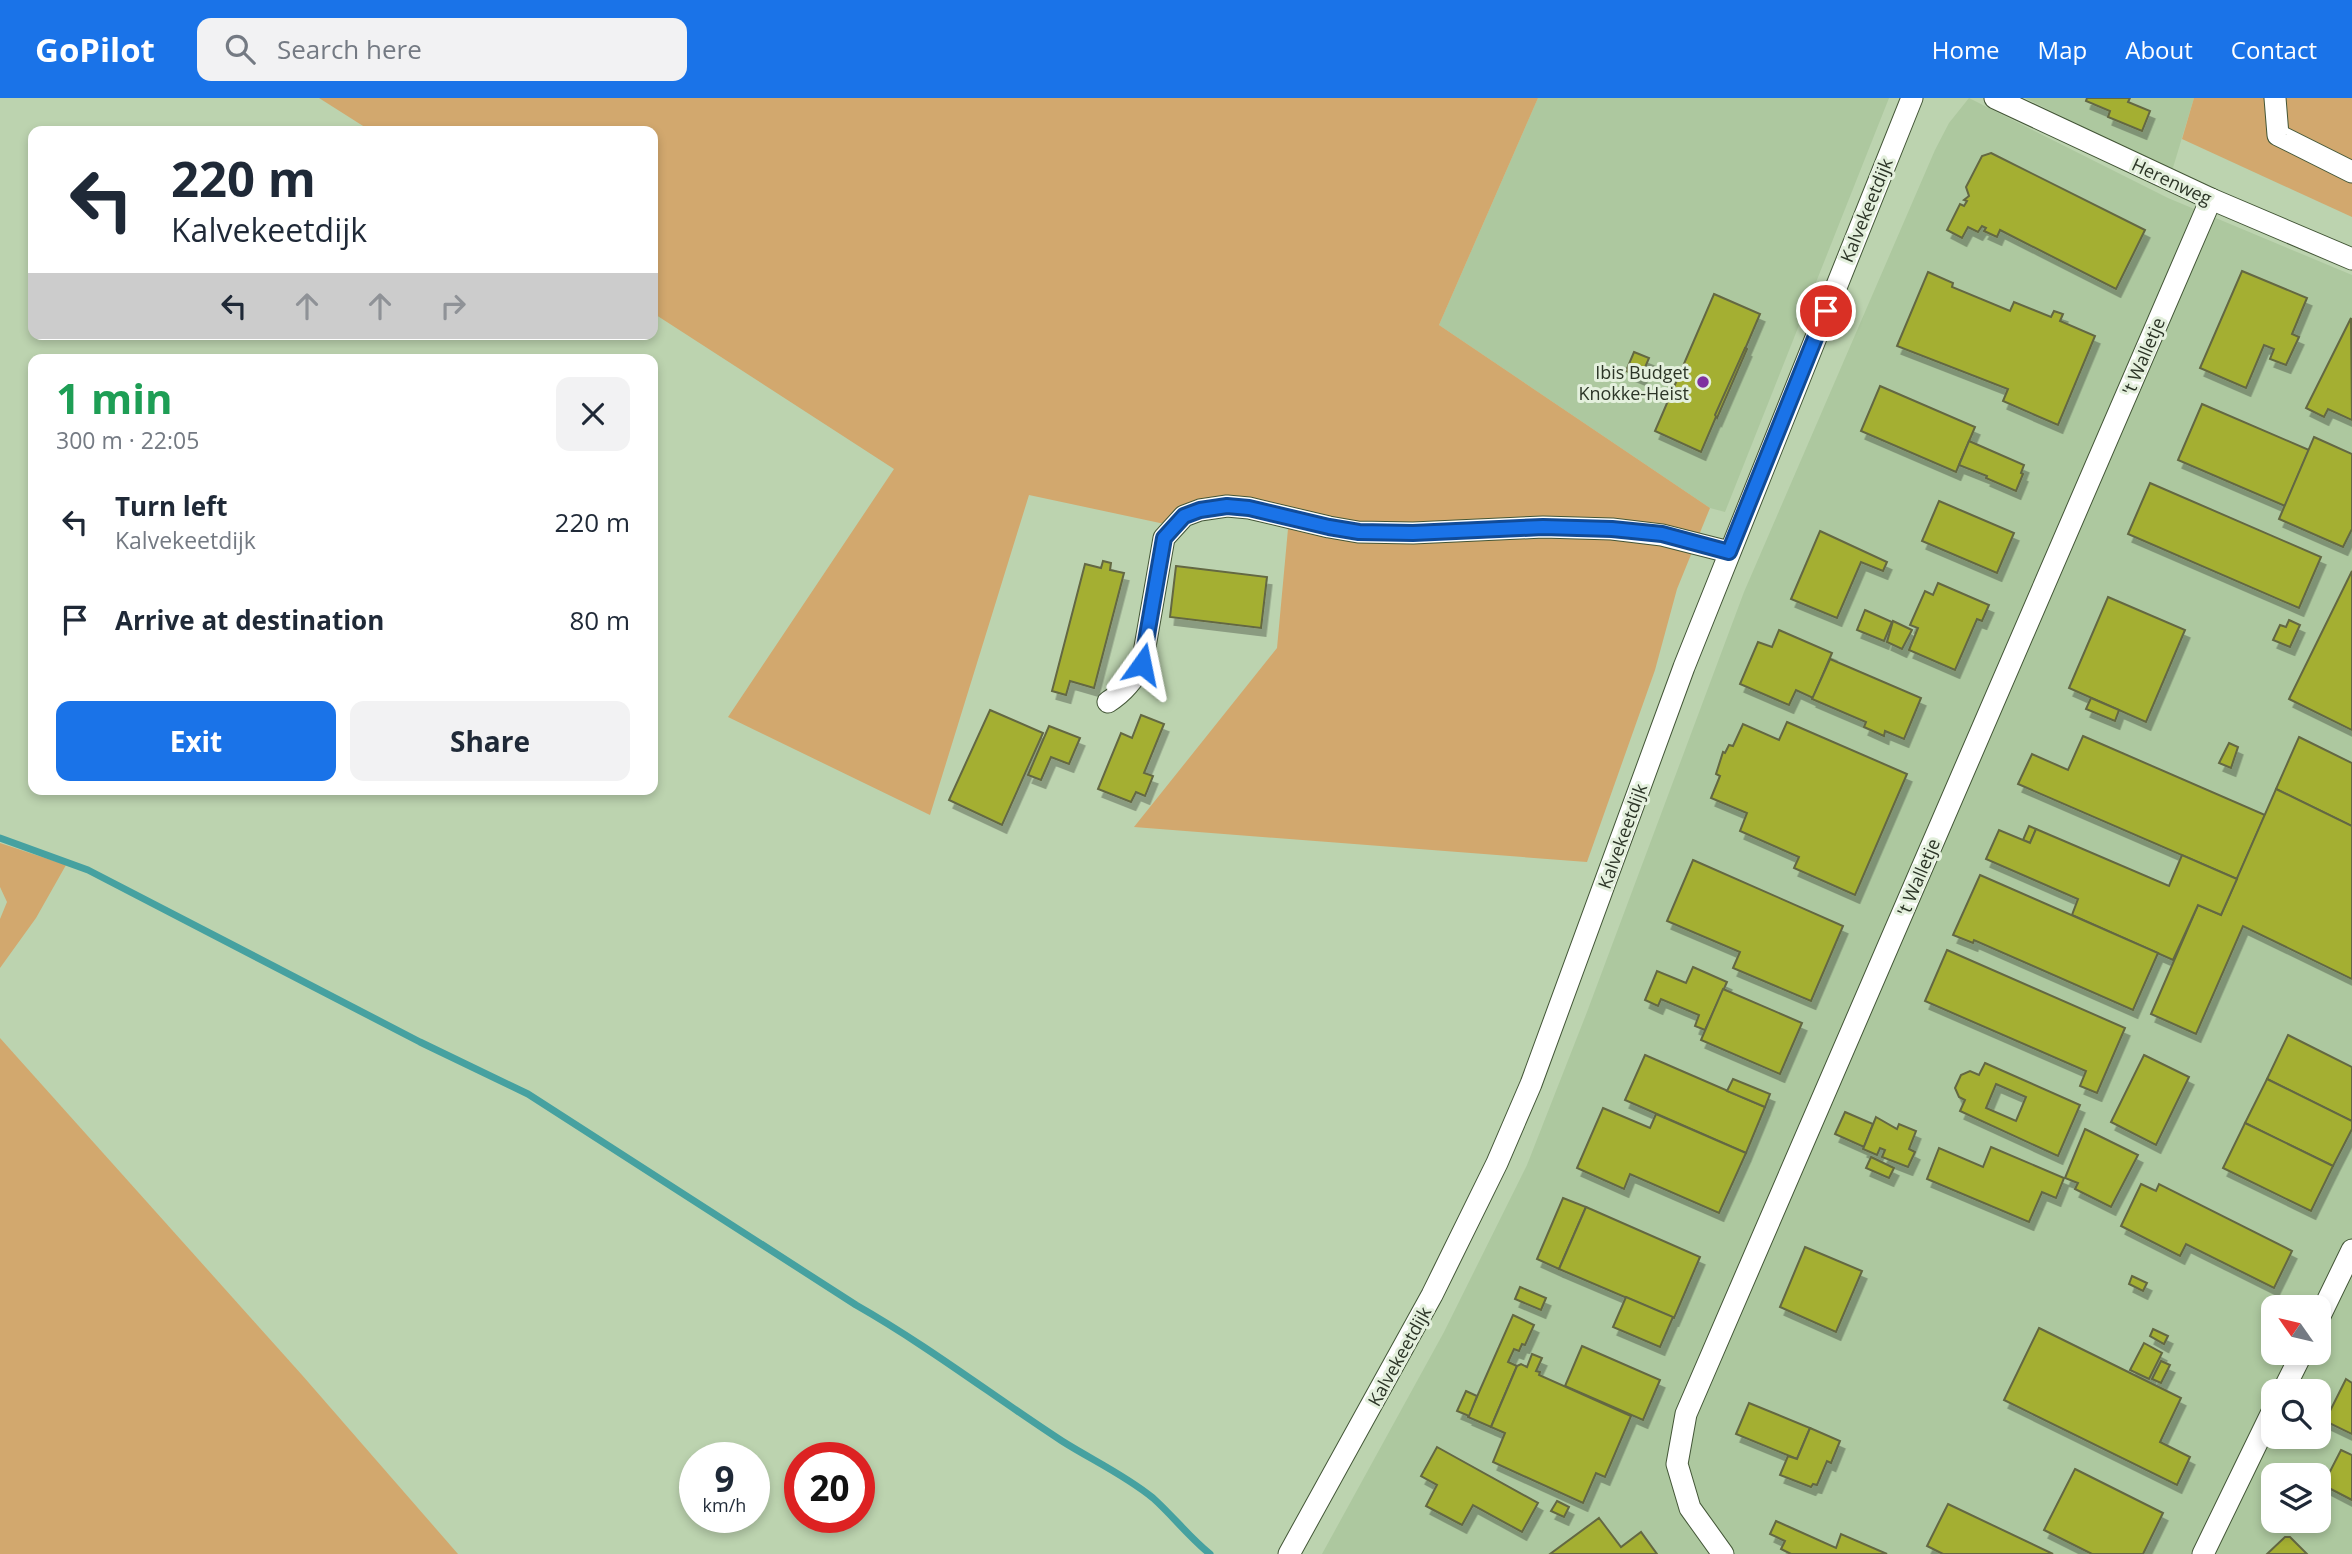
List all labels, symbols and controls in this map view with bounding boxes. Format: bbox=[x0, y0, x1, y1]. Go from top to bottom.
search box bbox=[197, 18, 687, 81]
text: GoPilot bbox=[35, 27, 155, 72]
icon: search bbox=[221, 30, 259, 68]
text: Search here bbox=[277, 31, 422, 67]
text: Home bbox=[1932, 33, 2000, 66]
text: Map bbox=[2038, 33, 2087, 66]
text: About bbox=[2125, 33, 2193, 66]
text: Contact bbox=[2231, 33, 2317, 66]
text: 220 m bbox=[171, 145, 316, 211]
street label: Herenweg bbox=[2128, 152, 2216, 210]
icon: left bbox=[56, 154, 147, 245]
street label: Kalvekeetdijk bbox=[1834, 154, 1898, 266]
text: Kalvekeetdijk bbox=[171, 208, 367, 251]
pin bbox=[1796, 281, 1856, 341]
icon: left bbox=[215, 287, 253, 325]
icon: ahead bbox=[288, 287, 326, 325]
icon: ahead bbox=[361, 287, 399, 325]
icon: right bbox=[434, 287, 472, 325]
icon: arrive bbox=[1807, 292, 1845, 330]
street label: 't Walletje bbox=[2116, 314, 2170, 398]
place label: Ibis Budget Knokke-Heist bbox=[1578, 360, 1689, 405]
text: 1 min bbox=[56, 369, 173, 426]
marker: Ibis Budget Knokke-Heist bbox=[1695, 374, 1711, 390]
button: close bbox=[556, 377, 630, 451]
text: 300 m · 22:05 bbox=[56, 424, 199, 456]
text: Turn left bbox=[115, 488, 227, 524]
icon: left bbox=[56, 503, 94, 541]
text: 220 m bbox=[555, 504, 630, 540]
text: Kalvekeetdijk bbox=[115, 524, 256, 556]
icon: arrive bbox=[56, 601, 94, 639]
text: Arrive at destination bbox=[115, 602, 384, 638]
text: 80 m bbox=[569, 602, 630, 638]
position arrow bbox=[1105, 627, 1179, 701]
button: Exit bbox=[56, 701, 336, 781]
button: Share bbox=[350, 701, 630, 781]
street label: Kalvekeetdijk bbox=[1592, 780, 1652, 892]
street label: 't Walletje bbox=[1891, 835, 1945, 919]
north arrow bbox=[2261, 1295, 2331, 1365]
map controls bbox=[2261, 1295, 2331, 1533]
street label: Kalvekeetdijk bbox=[1362, 1301, 1436, 1410]
button: search bbox=[2261, 1379, 2331, 1449]
speed limit sign: 20 bbox=[784, 1442, 875, 1533]
text: 9 bbox=[714, 1455, 735, 1502]
button: layers bbox=[2261, 1463, 2331, 1533]
text: km/h bbox=[703, 1493, 746, 1517]

